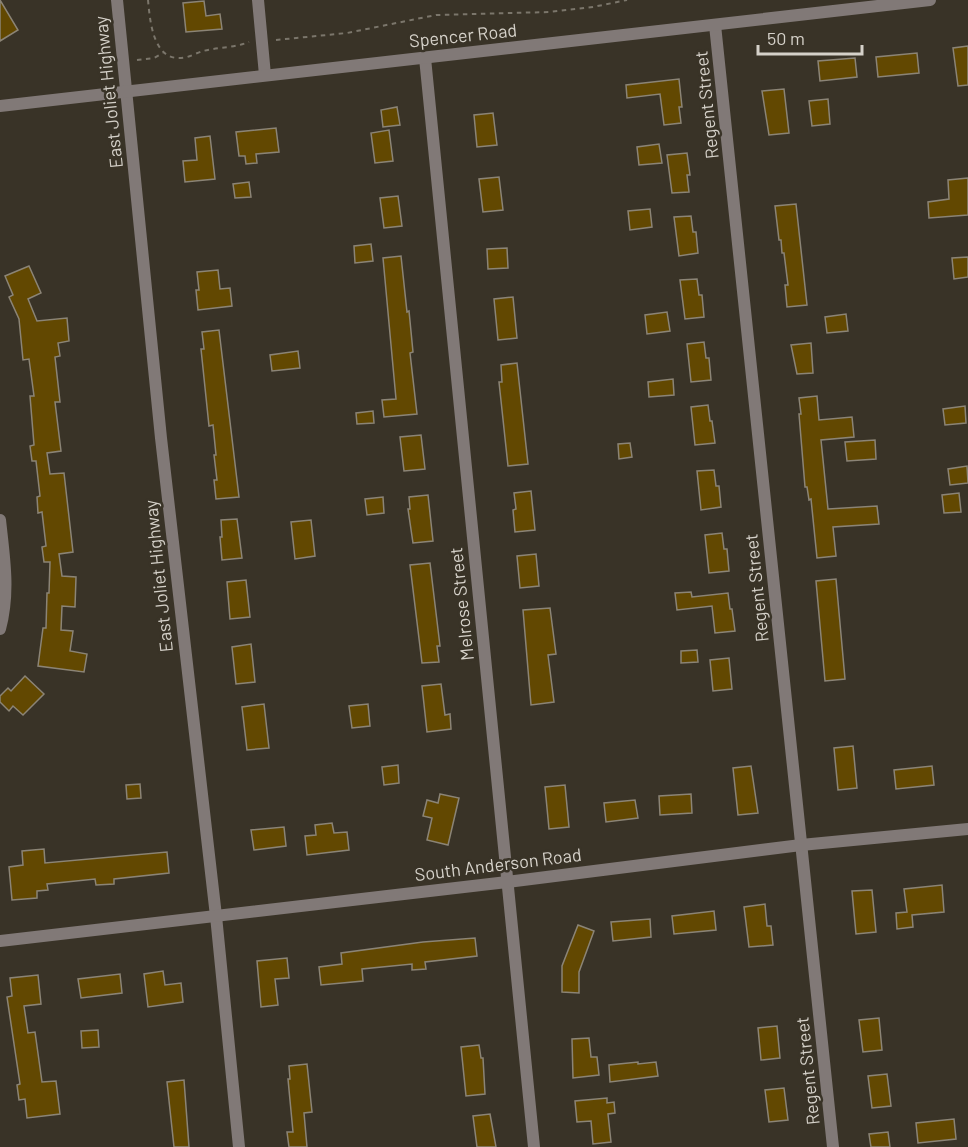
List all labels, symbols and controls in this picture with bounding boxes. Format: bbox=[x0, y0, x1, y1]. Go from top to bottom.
street label: East Joliet Highway bbox=[89, 15, 127, 169]
street label: Spencer Road bbox=[408, 18, 518, 52]
scale bar bbox=[758, 18, 862, 56]
text: 50 m bbox=[767, 27, 805, 49]
street label: Regent Street bbox=[689, 50, 723, 160]
street label: East Joliet Highway bbox=[139, 499, 177, 653]
street label: Regent Street bbox=[739, 533, 773, 643]
street label: Melrose Street bbox=[444, 546, 478, 662]
street label: South Anderson Road bbox=[413, 843, 583, 885]
street label: Regent Street bbox=[790, 1016, 824, 1126]

